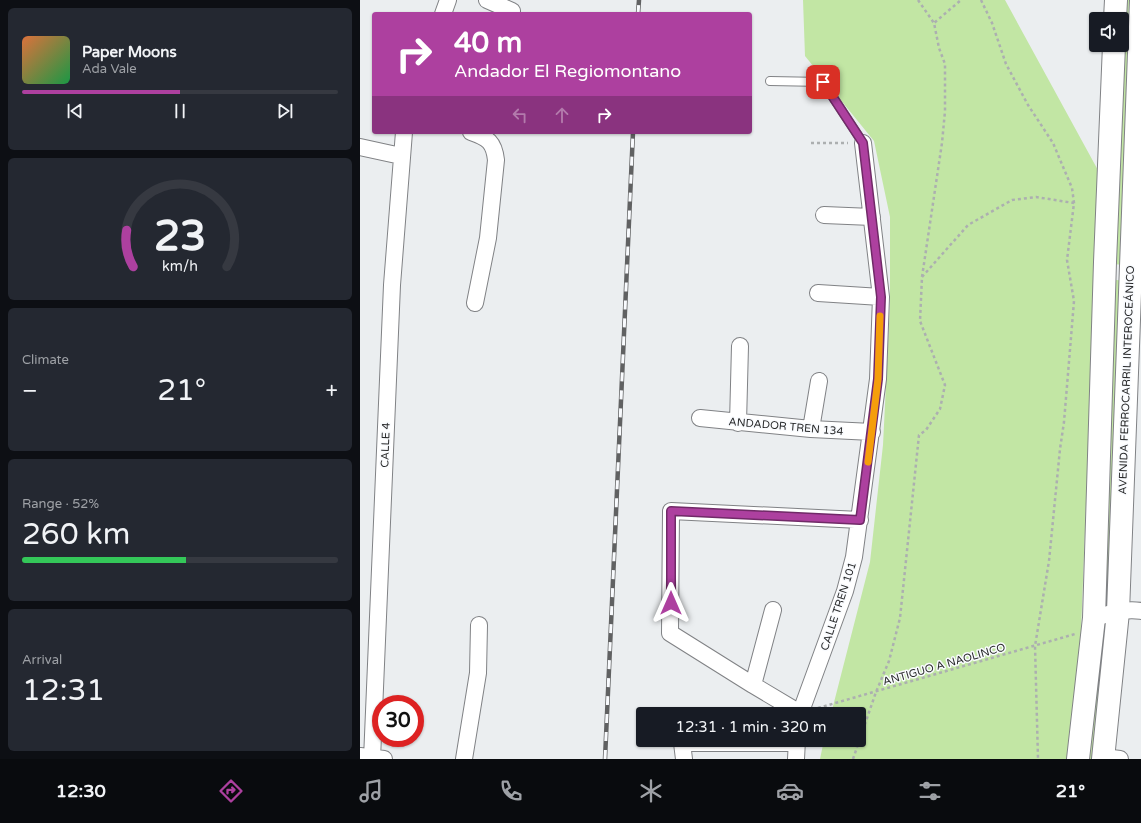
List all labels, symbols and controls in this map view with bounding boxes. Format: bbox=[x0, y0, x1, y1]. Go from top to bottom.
map controls bbox=[1089, 12, 1129, 52]
button: sound bbox=[1089, 12, 1129, 52]
text: 40 m bbox=[454, 26, 522, 60]
icon: right bbox=[388, 28, 440, 80]
text: Paper Moons bbox=[82, 43, 177, 61]
text: Andador El Regiomontano bbox=[454, 60, 681, 82]
text: Ada Vale bbox=[82, 61, 137, 77]
pin bbox=[806, 65, 840, 99]
icon: arrive bbox=[812, 71, 834, 93]
icon: previous bbox=[64, 100, 86, 122]
icon: pause bbox=[169, 100, 191, 122]
icon: next bbox=[274, 100, 296, 122]
icon: left bbox=[509, 104, 531, 126]
icon: ahead bbox=[551, 104, 573, 126]
icon: right bbox=[593, 104, 615, 126]
text: 23 bbox=[154, 212, 206, 262]
text: km/h bbox=[162, 258, 198, 275]
street label: AVENIDA FERROCARRIL INTEROCEÁNICO bbox=[1115, 265, 1137, 495]
text: Climate bbox=[22, 352, 69, 368]
text: 21° bbox=[157, 372, 206, 409]
text: − bbox=[22, 378, 38, 404]
text: + bbox=[326, 378, 338, 404]
street label: ANDADOR TREN 134 bbox=[728, 415, 844, 438]
street label: CALLE 4 bbox=[378, 422, 393, 468]
text: Range · 52% bbox=[22, 496, 99, 512]
text: 260 km bbox=[22, 516, 130, 553]
street label: CALLE TREN 101 bbox=[818, 560, 859, 652]
position arrow bbox=[650, 582, 692, 624]
street label: ANTIGUO A NAOLINCO bbox=[881, 641, 1007, 688]
text: Arrival bbox=[22, 652, 62, 668]
text: 12:31 bbox=[22, 672, 105, 709]
speed limit sign: 30 bbox=[372, 695, 424, 747]
text: 12:31 · 1 min · 320 m bbox=[676, 718, 826, 736]
icon: directions bbox=[217, 777, 245, 805]
icon: music bbox=[357, 777, 385, 805]
icon: phone bbox=[497, 777, 525, 805]
icon: climate bbox=[637, 777, 665, 805]
icon: car bbox=[776, 777, 804, 805]
icon: filters bbox=[916, 777, 944, 805]
text: 12:30 bbox=[56, 780, 106, 802]
text: 21° bbox=[1056, 780, 1085, 802]

